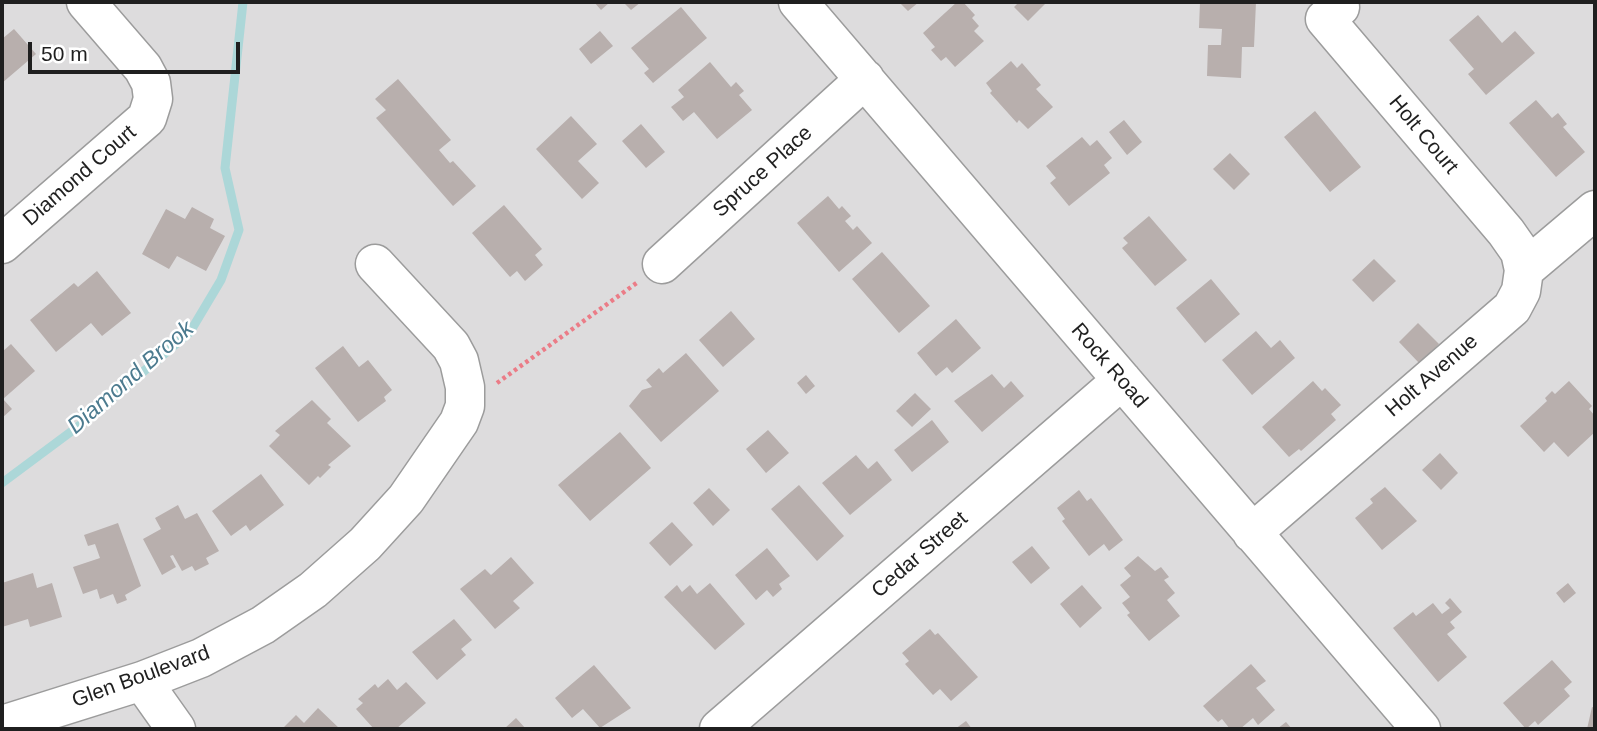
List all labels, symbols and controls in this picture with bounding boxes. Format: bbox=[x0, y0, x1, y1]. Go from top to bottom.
scale bar bbox=[32, 28, 243, 72]
text: 50 m bbox=[41, 42, 88, 65]
street label: Holt Court bbox=[1383, 91, 1463, 179]
street label: Diamond Court bbox=[18, 120, 142, 232]
street label: Spruce Place bbox=[708, 121, 818, 223]
water label: Diamond Brook bbox=[62, 316, 200, 440]
street label: Rock Road bbox=[1065, 319, 1153, 413]
street label: Holt Avenue bbox=[1381, 329, 1483, 423]
street label: Cedar Street bbox=[867, 506, 973, 604]
street label: Glen Boulevard bbox=[69, 640, 213, 714]

